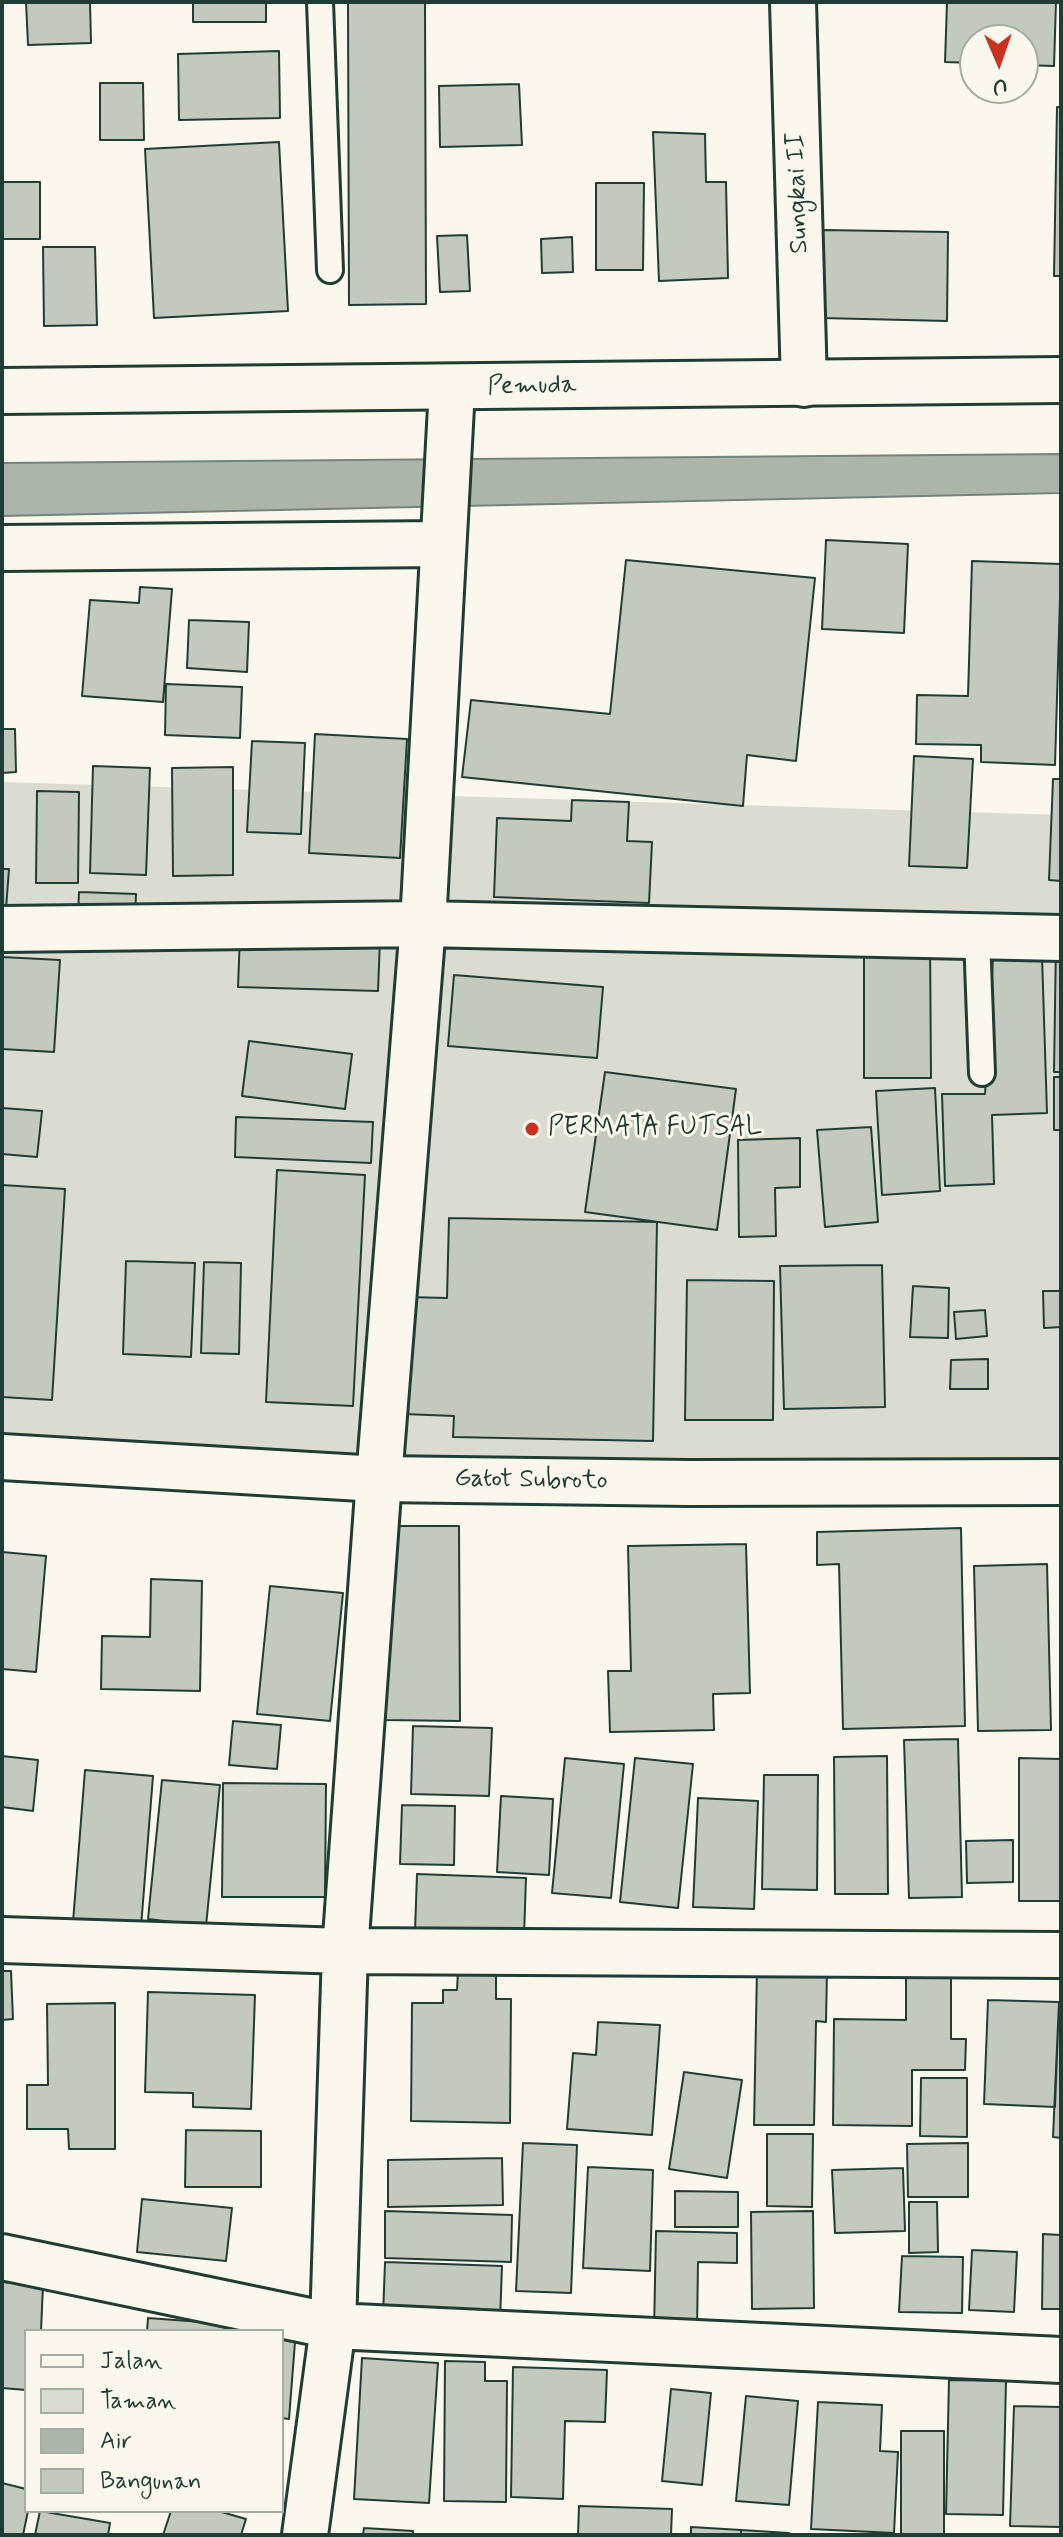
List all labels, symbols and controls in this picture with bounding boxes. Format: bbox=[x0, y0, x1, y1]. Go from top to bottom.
north arrow bbox=[959, 24, 1039, 104]
text: U bbox=[992, 72, 1007, 100]
street label: Sungkai II bbox=[781, 132, 817, 254]
street label: Pemuda bbox=[487, 371, 577, 403]
place label: PERMATA FUTSAL bbox=[548, 1113, 762, 1145]
marker: PERMATA FUTSAL bbox=[523, 1120, 541, 1138]
street label: Gatot Subroto bbox=[454, 1464, 608, 1498]
legend bbox=[24, 2329, 284, 2513]
text: Jalan bbox=[100, 2346, 163, 2377]
text: Taman bbox=[100, 2386, 176, 2417]
text: Air bbox=[100, 2426, 132, 2457]
text: Bangunan bbox=[100, 2466, 201, 2497]

